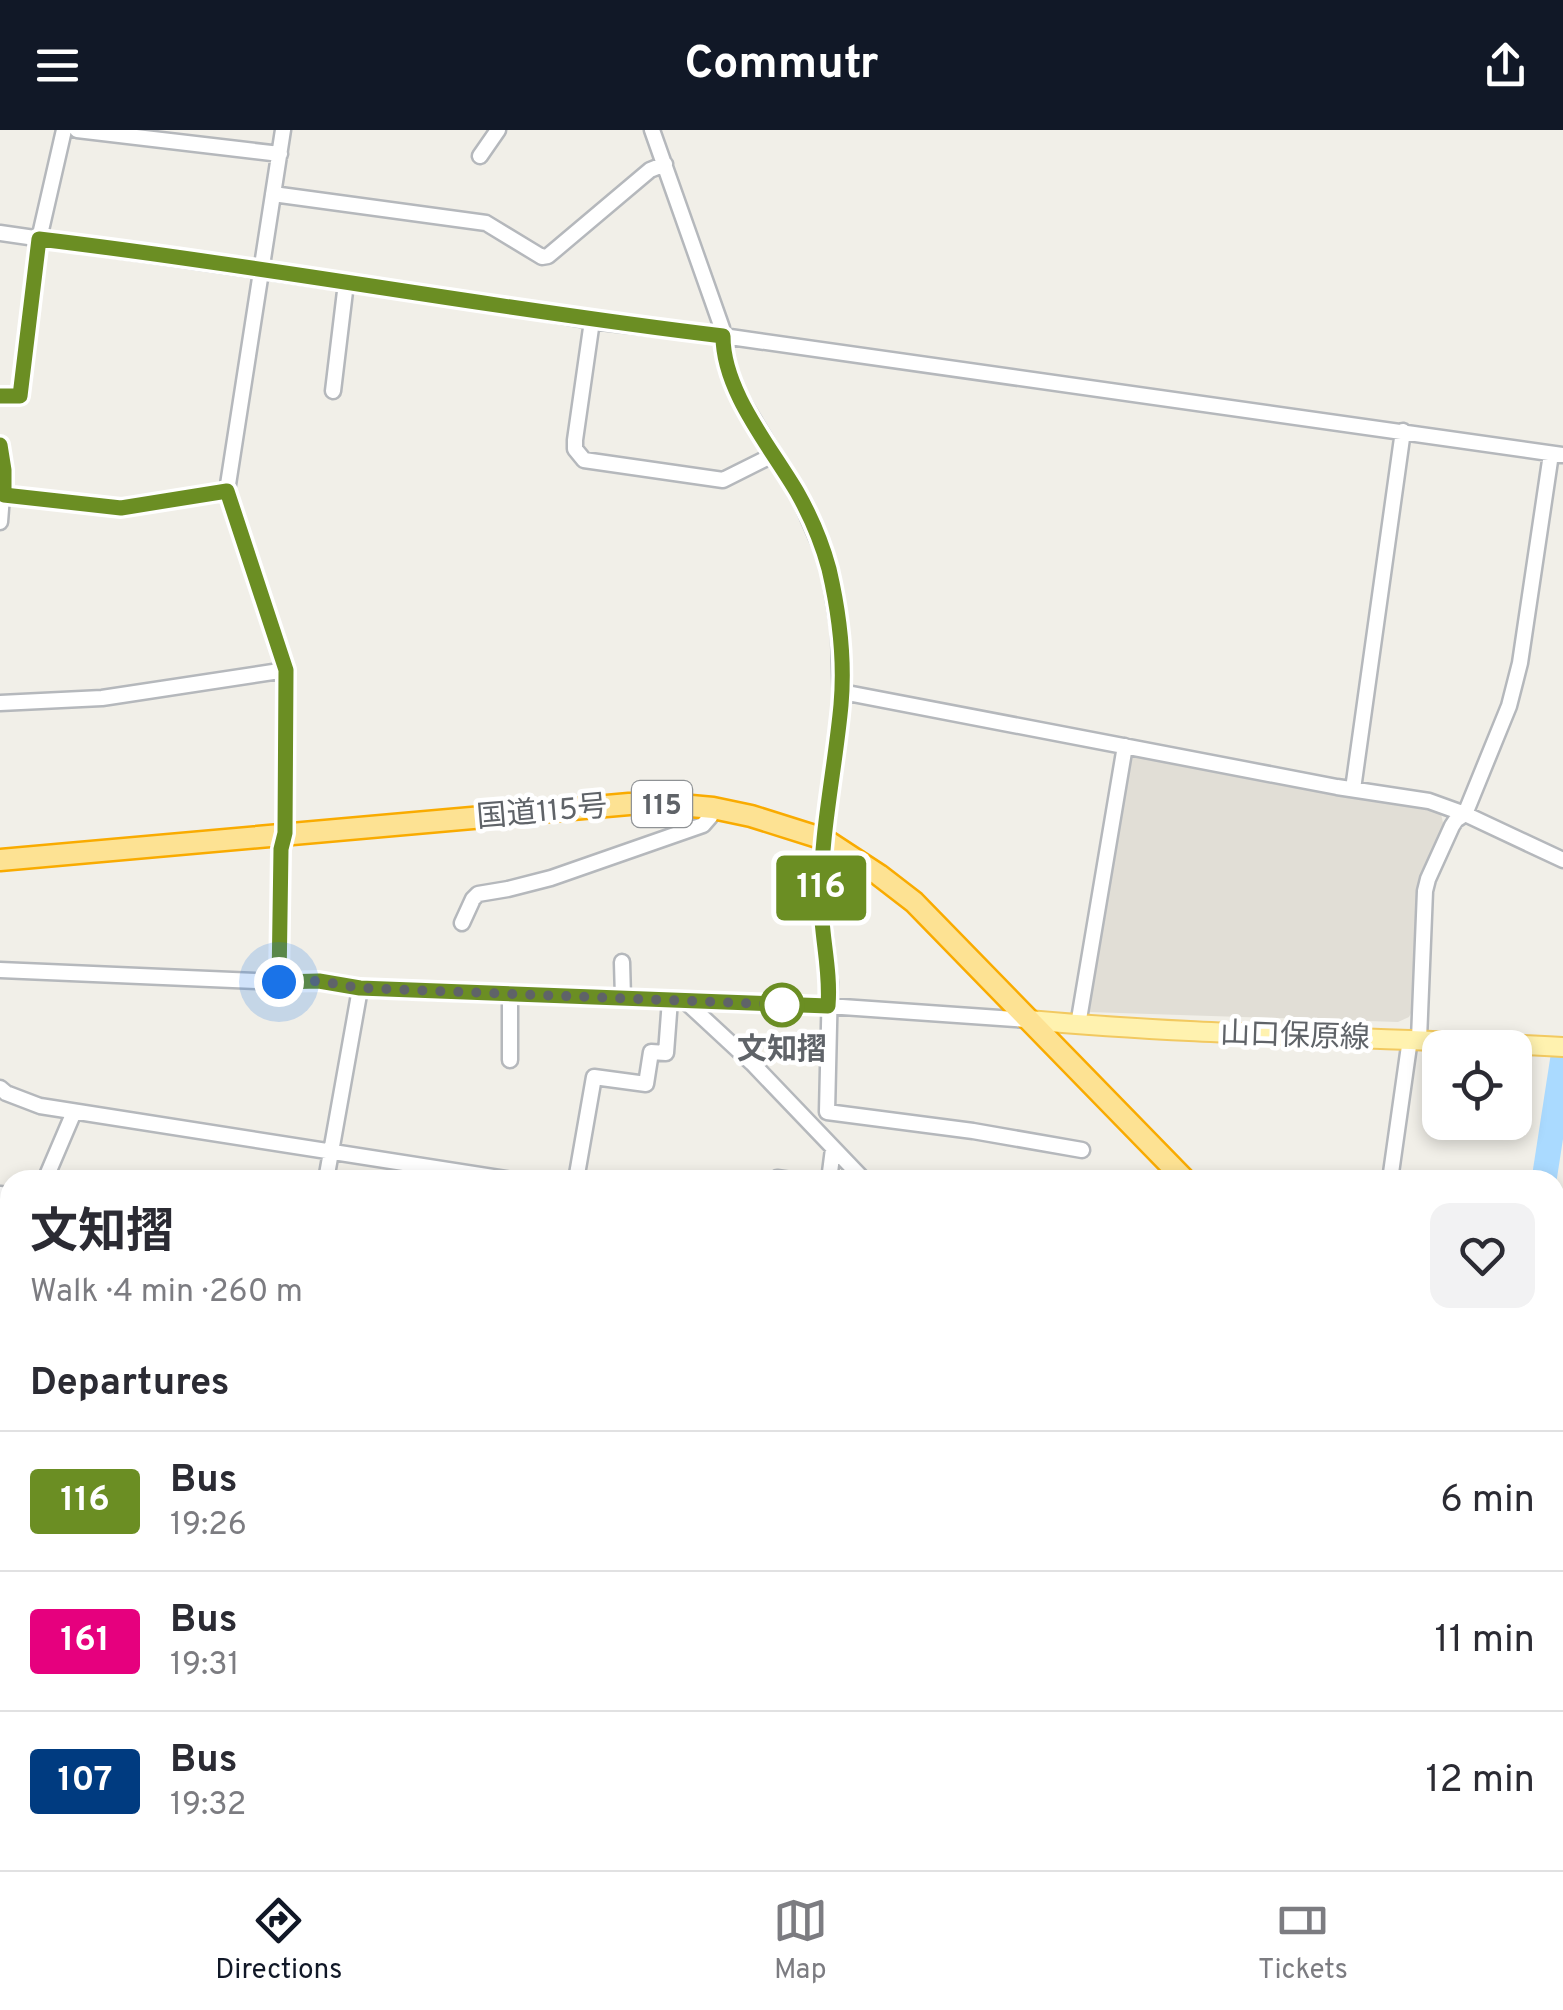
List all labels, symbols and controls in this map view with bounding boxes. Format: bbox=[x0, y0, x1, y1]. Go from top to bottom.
text: Commutr bbox=[685, 37, 879, 94]
icon: menu bbox=[30, 38, 85, 93]
icon: share bbox=[1478, 38, 1533, 93]
road number: 115 bbox=[632, 781, 692, 827]
street label: 国道115号 bbox=[475, 789, 609, 838]
line badge: 116 bbox=[764, 856, 878, 920]
text: 116 bbox=[796, 866, 846, 910]
your location bbox=[254, 957, 304, 1007]
marker: 文知摺 bbox=[761, 984, 803, 1026]
street label: 山口保原線 bbox=[1219, 1016, 1371, 1059]
map controls bbox=[1422, 1030, 1532, 1140]
button: locate bbox=[1422, 1030, 1532, 1140]
place label: 文知摺 bbox=[737, 1033, 827, 1070]
button: heart bbox=[1430, 1203, 1535, 1308]
text: 文知摺 bbox=[30, 1205, 174, 1265]
text: Walk · 4 min · 260 m bbox=[30, 1273, 303, 1313]
text: Departures bbox=[30, 1360, 230, 1409]
text: Bus bbox=[170, 1457, 237, 1506]
text: 6 min bbox=[1440, 1477, 1535, 1526]
text: 116 bbox=[60, 1479, 110, 1523]
text: 19:26 bbox=[170, 1506, 247, 1546]
text: Bus bbox=[170, 1597, 237, 1646]
text: 11 min bbox=[1434, 1617, 1535, 1666]
text: 161 bbox=[60, 1619, 110, 1663]
text: 19:31 bbox=[170, 1646, 239, 1686]
text: Bus bbox=[170, 1737, 237, 1786]
text: 12 min bbox=[1425, 1757, 1535, 1806]
text: 107 bbox=[57, 1759, 113, 1803]
text: 19:32 bbox=[170, 1786, 246, 1826]
tab: Directions bbox=[215, 1893, 342, 1989]
tab: Map bbox=[773, 1893, 828, 1989]
tab: Tickets bbox=[1258, 1893, 1348, 1989]

